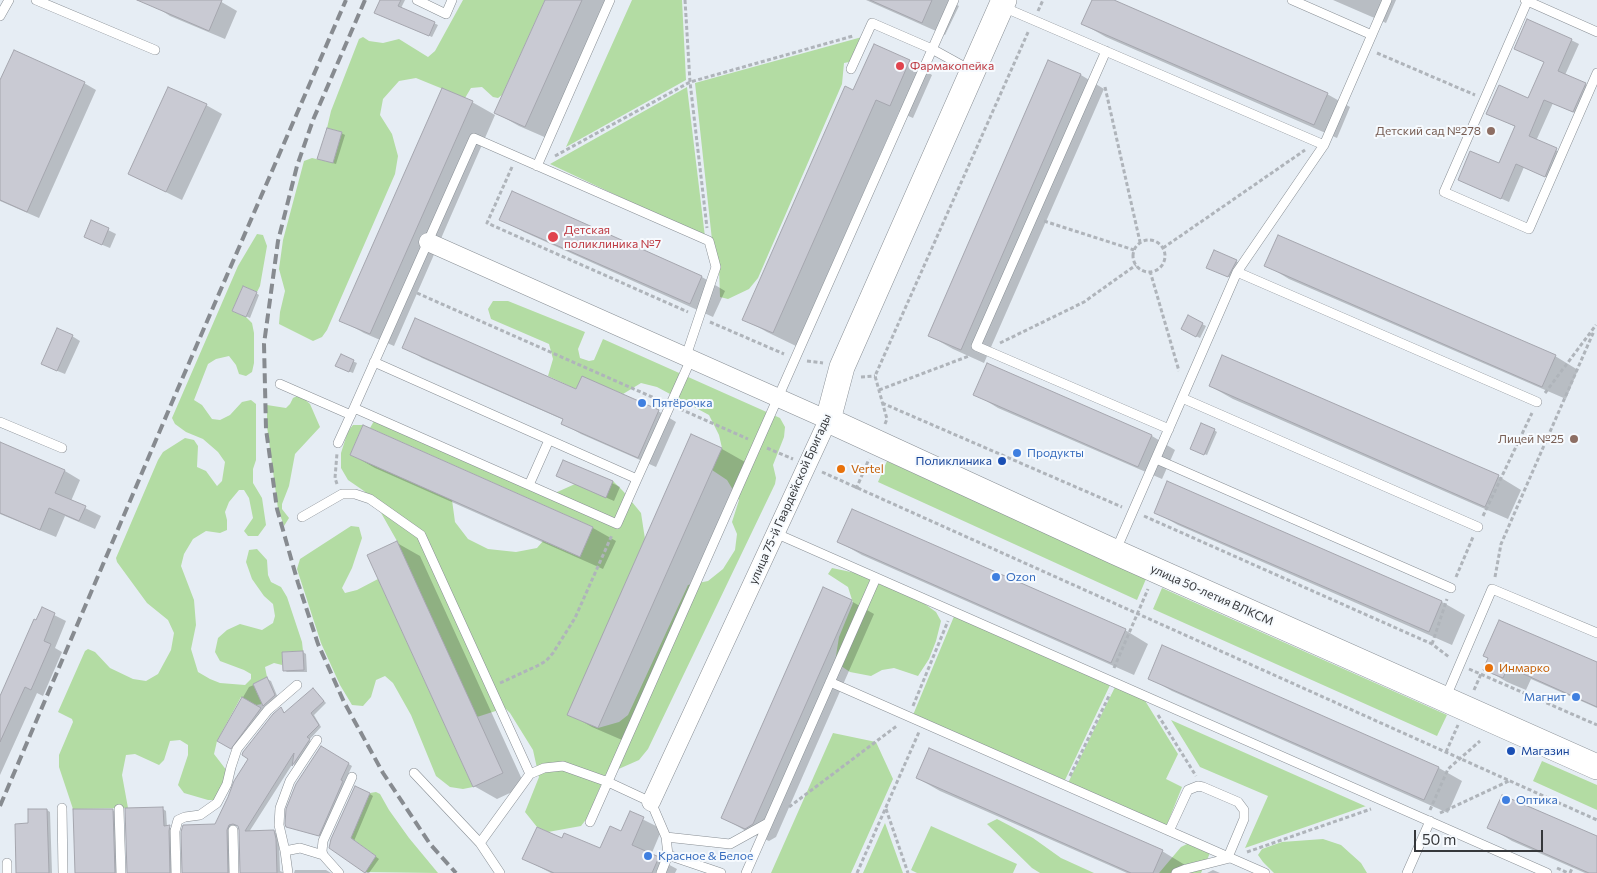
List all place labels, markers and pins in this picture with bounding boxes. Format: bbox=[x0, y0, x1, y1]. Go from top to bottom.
place label: Фармакопейка bbox=[910, 59, 994, 73]
marker: Фармакопейка bbox=[894, 60, 906, 72]
place label: Детский сад №278 bbox=[1376, 124, 1481, 138]
marker: Детский сад №278 bbox=[1485, 125, 1497, 137]
place label: Детская поликлиника №7 bbox=[564, 223, 661, 251]
marker: Детская поликлиника №7 bbox=[546, 230, 560, 244]
place label: Пятёрочка bbox=[652, 396, 712, 410]
marker: Пятёрочка bbox=[636, 397, 648, 409]
place label: Лицей №25 bbox=[1498, 432, 1564, 446]
marker: Лицей №25 bbox=[1568, 433, 1580, 445]
place label: Продукты bbox=[1027, 446, 1084, 460]
marker: Продукты bbox=[1011, 447, 1023, 459]
place label: Поликлиника bbox=[916, 454, 992, 468]
marker: Поликлиника bbox=[996, 455, 1008, 467]
place label: Vertel bbox=[851, 462, 884, 476]
marker: Vertel bbox=[835, 463, 847, 475]
place label: Ozon bbox=[1006, 570, 1036, 584]
marker: Ozon bbox=[990, 571, 1002, 583]
place label: Инмарко bbox=[1499, 661, 1550, 675]
marker: Инмарко bbox=[1483, 662, 1495, 674]
place label: Магнит bbox=[1524, 690, 1566, 704]
marker: Магнит bbox=[1570, 691, 1582, 703]
place label: Магазин bbox=[1521, 744, 1570, 758]
marker: Магазин bbox=[1505, 745, 1517, 757]
place label: Оптика bbox=[1516, 793, 1558, 807]
marker: Оптика bbox=[1500, 794, 1512, 806]
place label: Красное & Белое bbox=[658, 849, 753, 863]
marker: Красное & Белое bbox=[642, 850, 654, 862]

